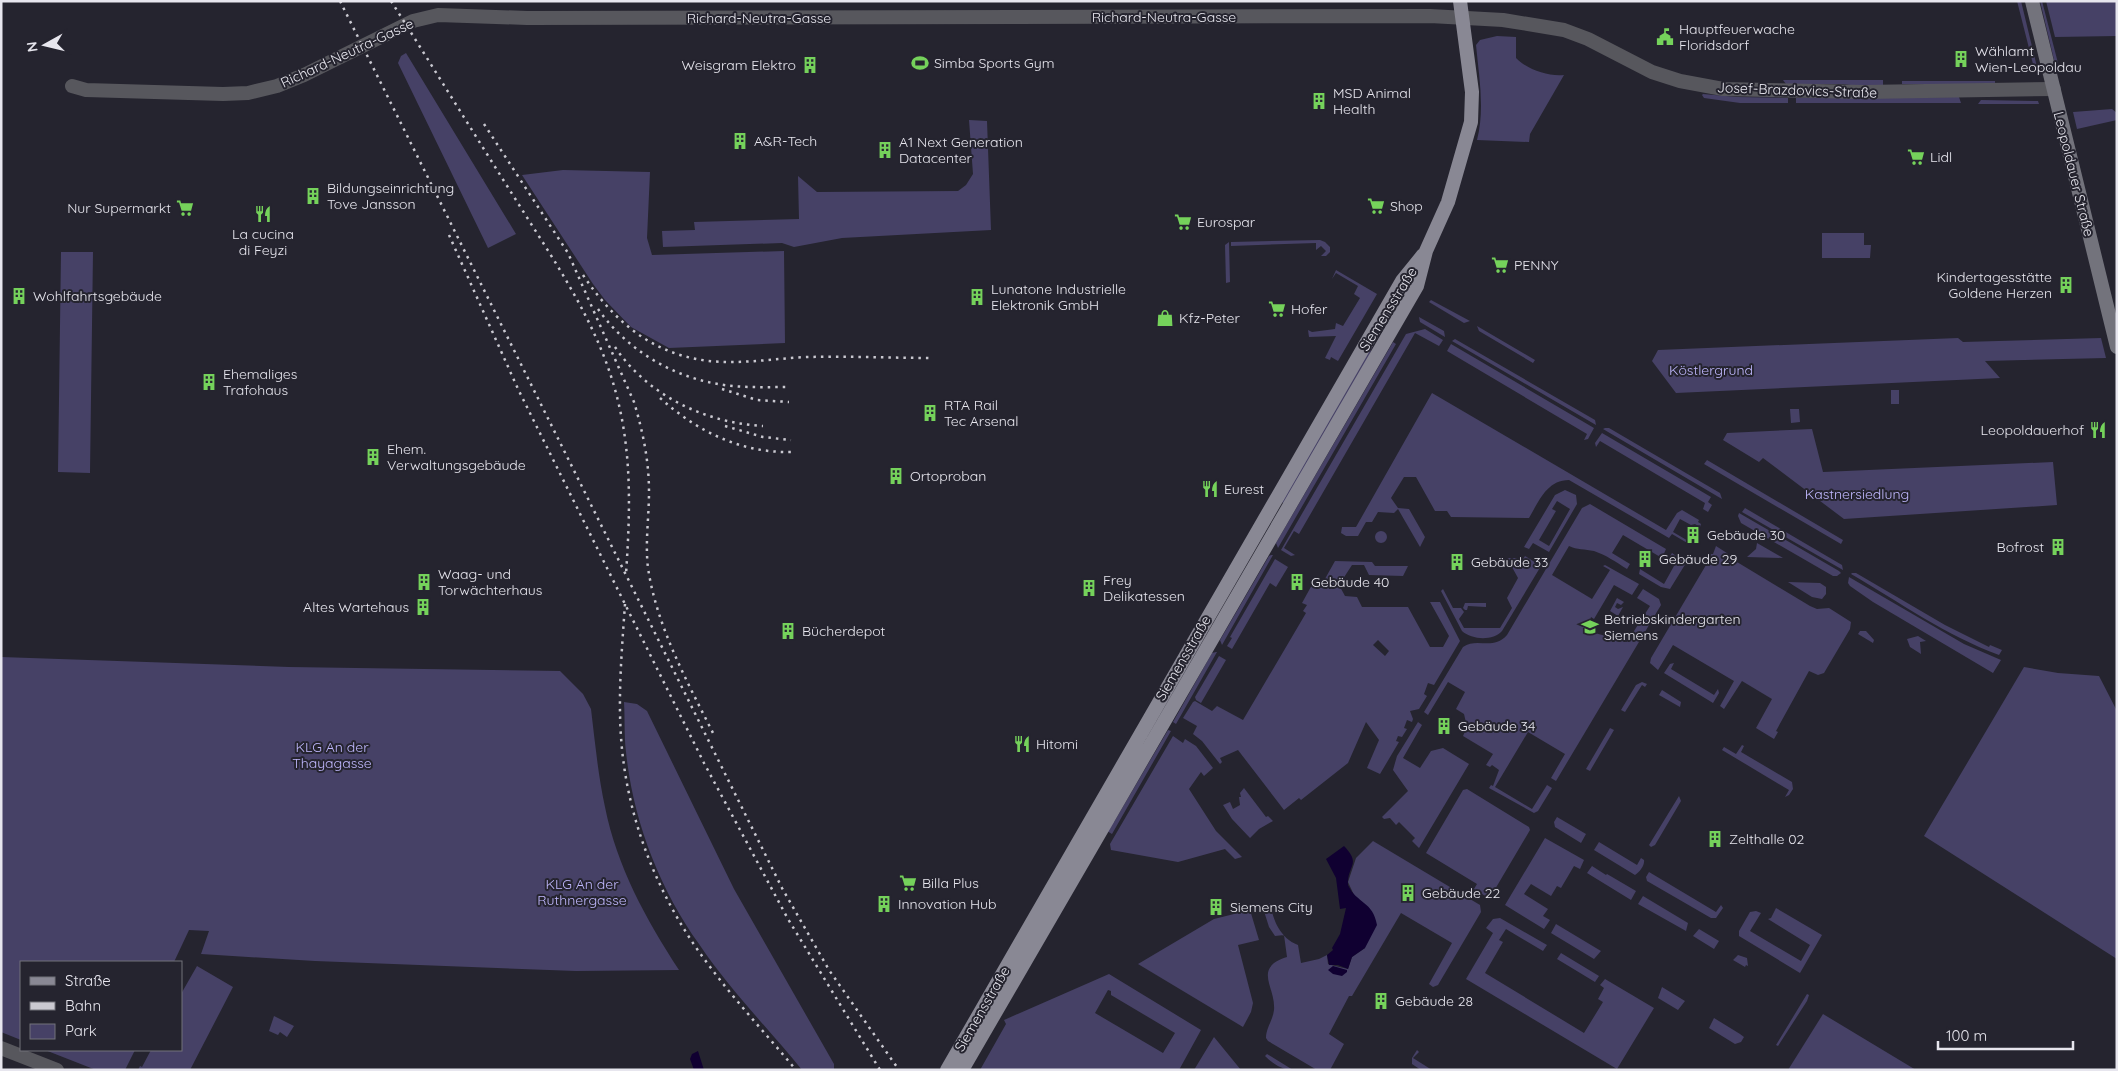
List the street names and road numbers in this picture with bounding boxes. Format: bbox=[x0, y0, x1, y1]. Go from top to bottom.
street label: Richard-Neutra-Gasse bbox=[1092, 8, 1236, 26]
street label: Richard-Neutra-Gasse bbox=[687, 9, 831, 27]
street label: Richard-Neutra-Gasse bbox=[278, 14, 416, 92]
street label: Josef-Brazdovics-Straße bbox=[1717, 78, 1877, 102]
street label: Leopoldauer Straße bbox=[2050, 109, 2098, 239]
street label: Siemensstraße bbox=[1355, 264, 1421, 354]
street label: Siemensstraße bbox=[1151, 612, 1215, 704]
street label: Siemensstraße bbox=[950, 963, 1014, 1055]

